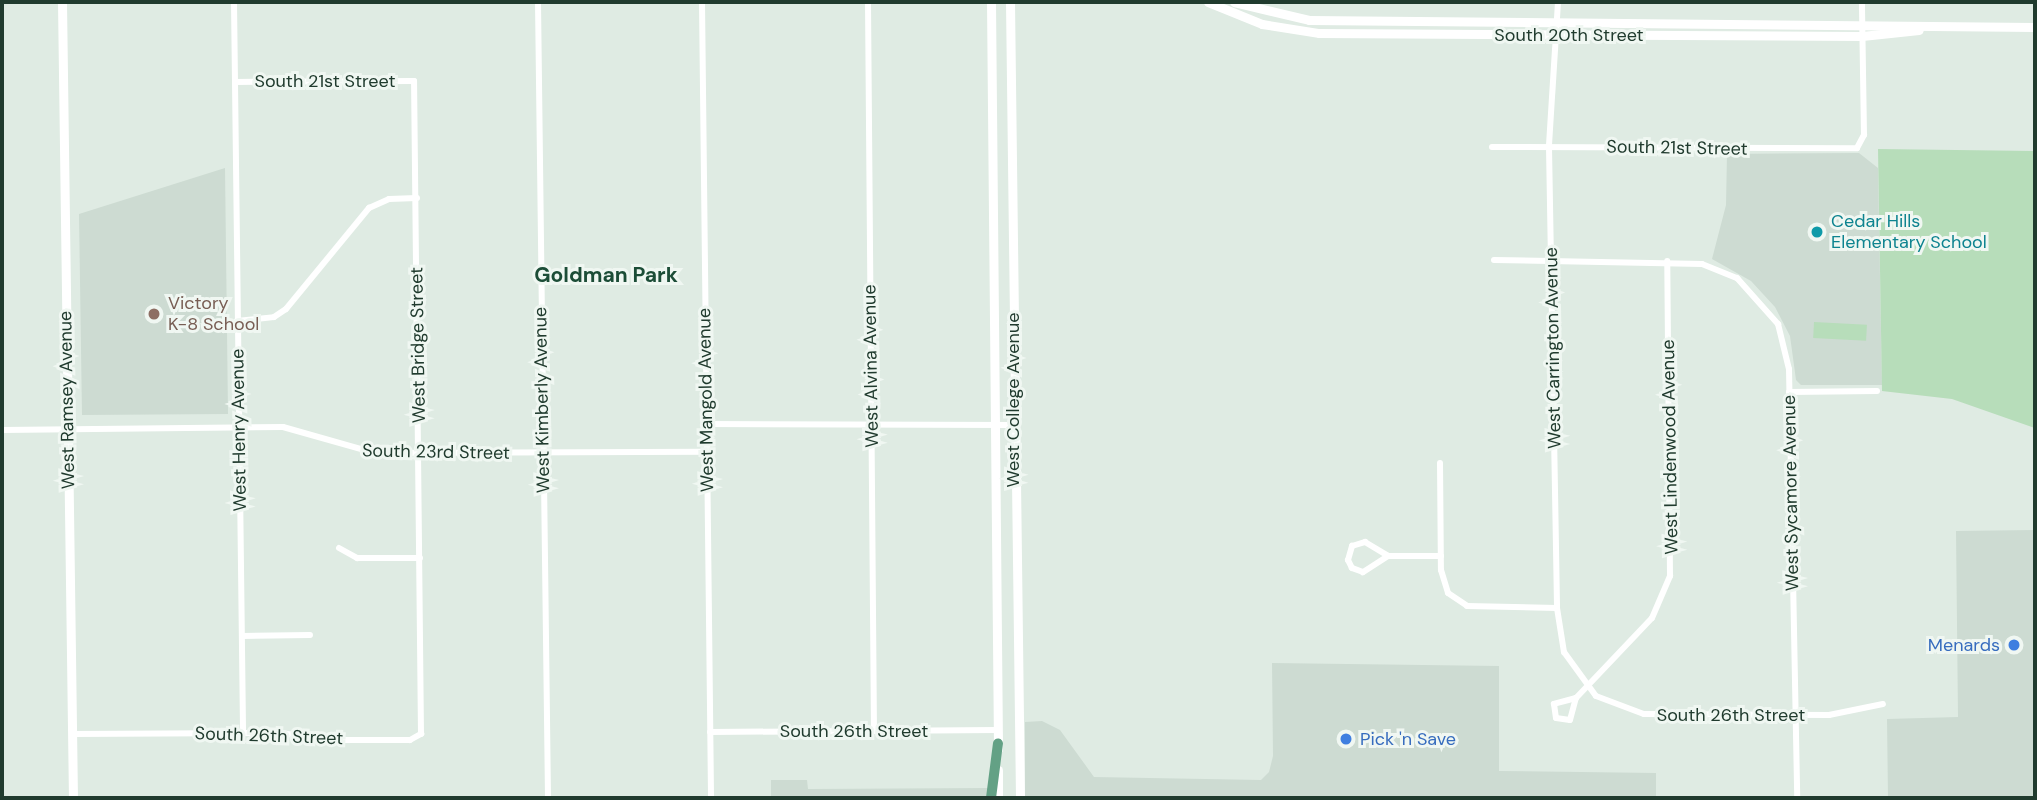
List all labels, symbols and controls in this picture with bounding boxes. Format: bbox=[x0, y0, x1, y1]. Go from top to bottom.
street label: South 20th Street bbox=[1494, 24, 1644, 46]
street label: South 21st Street bbox=[254, 70, 396, 92]
street label: South 21st Street bbox=[1606, 136, 1748, 160]
place label: Cedar Hills Elementary School bbox=[1831, 211, 1987, 254]
marker: Cedar Hills Elementary School bbox=[1809, 224, 1825, 240]
street label: West Carrington Avenue bbox=[1540, 247, 1566, 449]
district label: Goldman Park bbox=[534, 262, 678, 288]
street label: West Bridge Street bbox=[406, 267, 430, 423]
street label: West Alvina Avenue bbox=[859, 284, 883, 448]
place label: Victory K-8 School bbox=[168, 293, 259, 336]
marker: Victory K-8 School bbox=[146, 306, 162, 322]
street label: West Kimberly Avenue bbox=[530, 307, 554, 493]
street label: West Mangold Avenue bbox=[694, 308, 718, 492]
street label: West Ramsey Avenue bbox=[55, 311, 79, 489]
street label: West College Avenue bbox=[1002, 313, 1024, 487]
street label: West Lindenwood Avenue bbox=[1657, 339, 1683, 555]
street label: West Henry Avenue bbox=[227, 348, 251, 512]
street label: West Sycamore Avenue bbox=[1778, 395, 1804, 591]
street label: South 23rd Street bbox=[362, 440, 510, 464]
place label: Menards bbox=[1928, 634, 2000, 656]
marker: Menards bbox=[2006, 637, 2022, 653]
street label: South 26th Street bbox=[1657, 704, 1805, 726]
street label: South 26th Street bbox=[780, 720, 928, 742]
street label: South 26th Street bbox=[194, 723, 344, 749]
place label: Pick 'n Save bbox=[1360, 728, 1456, 750]
marker: Pick 'n Save bbox=[1338, 731, 1354, 747]

